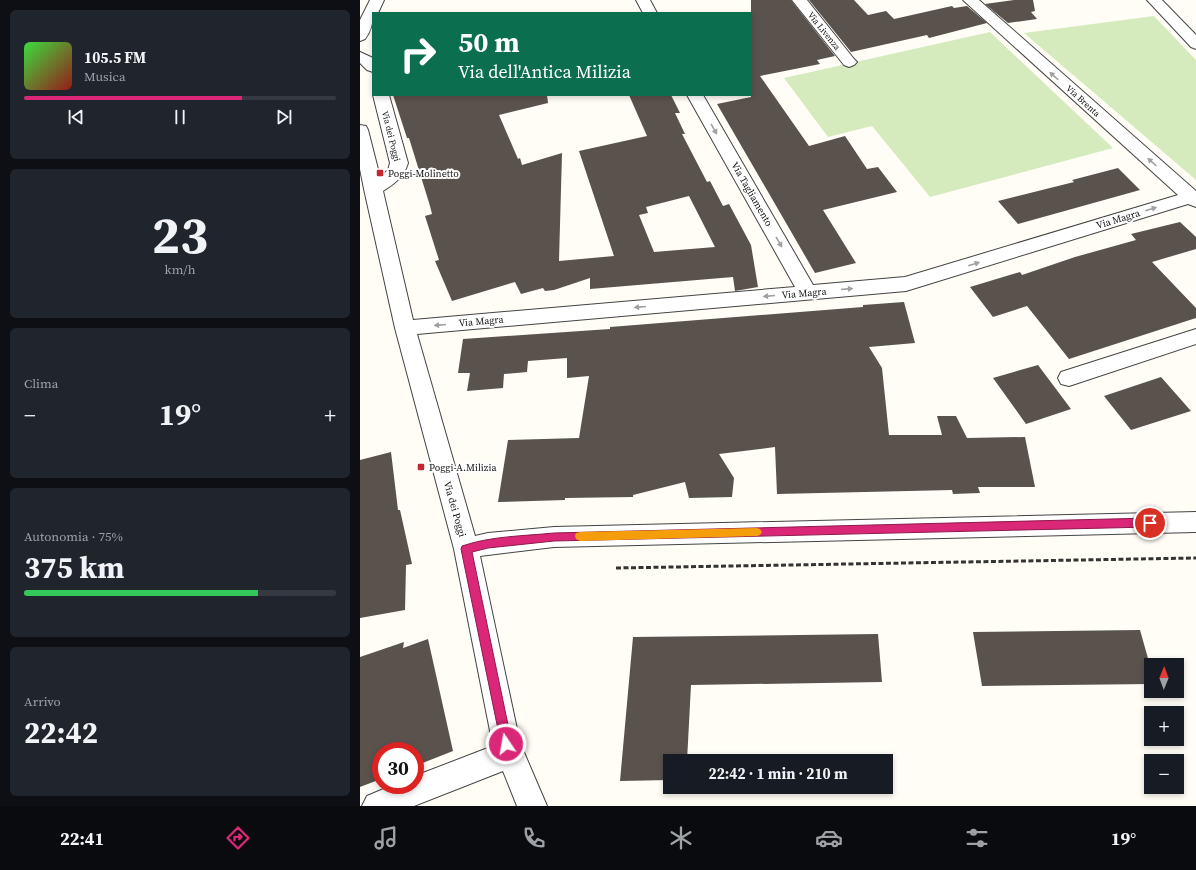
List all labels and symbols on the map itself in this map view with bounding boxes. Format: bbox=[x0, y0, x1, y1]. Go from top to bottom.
street label: Via Livenza bbox=[805, 9, 843, 53]
one-way arrow bbox=[1049, 71, 1059, 80]
street label: Via Brenta bbox=[1063, 82, 1103, 120]
street label: Via dei Poggi bbox=[379, 110, 403, 163]
one-way arrow bbox=[711, 123, 718, 135]
one-way arrow bbox=[1146, 157, 1157, 166]
street label: Via Tagliamento bbox=[728, 159, 776, 229]
place label: Poggi-Molinetto bbox=[388, 167, 459, 180]
marker: Poggi-Molinetto bbox=[375, 168, 385, 178]
street label: Via Magra bbox=[1095, 206, 1142, 232]
one-way arrow bbox=[1146, 206, 1158, 212]
one-way arrow bbox=[775, 236, 782, 248]
one-way arrow bbox=[968, 261, 980, 267]
street label: Via Magra bbox=[781, 284, 828, 301]
one-way arrow bbox=[841, 286, 853, 293]
one-way arrow bbox=[763, 292, 775, 299]
one-way arrow bbox=[634, 304, 646, 311]
street label: Via Magra bbox=[458, 312, 505, 329]
one-way arrow bbox=[434, 322, 446, 328]
place label: Poggi-A.Milizia bbox=[429, 461, 497, 474]
marker: Poggi-A.Milizia bbox=[416, 462, 426, 472]
street label: Via dei Poggi bbox=[441, 480, 469, 538]
pin bbox=[1133, 506, 1167, 540]
north arrow bbox=[1144, 658, 1184, 698]
position arrow bbox=[485, 723, 527, 765]
speed limit sign: 30 bbox=[372, 742, 424, 794]

